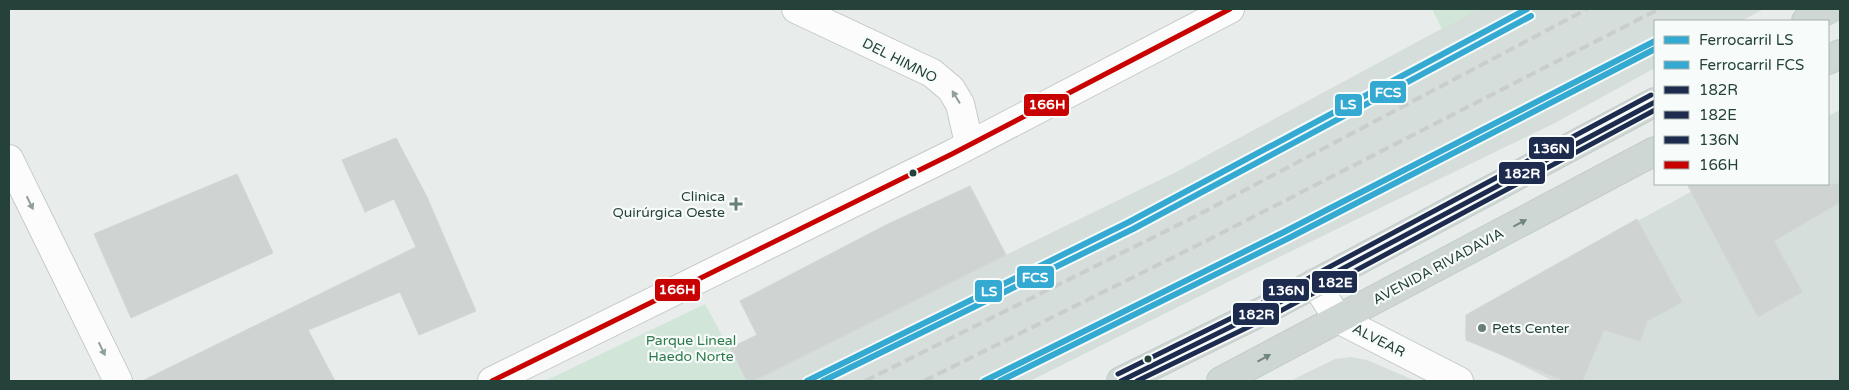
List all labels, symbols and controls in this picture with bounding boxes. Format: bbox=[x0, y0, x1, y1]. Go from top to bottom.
legend bbox=[1654, 20, 1829, 185]
text: Ferrocarril LS bbox=[1699, 31, 1794, 49]
street label: DEL HIMNO bbox=[859, 34, 940, 87]
text: Ferrocarril FCS bbox=[1699, 56, 1804, 74]
line badge: FCS bbox=[1369, 80, 1407, 104]
text: 182R bbox=[1699, 81, 1738, 99]
text: FCS bbox=[1375, 84, 1402, 101]
one-way arrow bbox=[951, 90, 960, 103]
line badge: 166H bbox=[1023, 93, 1070, 117]
line badge: LS bbox=[1334, 93, 1363, 117]
text: 166H bbox=[1029, 96, 1065, 113]
text: LS bbox=[1340, 96, 1357, 113]
text: 182E bbox=[1699, 106, 1737, 124]
text: 136N bbox=[1699, 131, 1739, 149]
line badge: 136N bbox=[1528, 136, 1575, 160]
text: 136N bbox=[1532, 140, 1570, 157]
text: 166H bbox=[1699, 156, 1739, 174]
line badge: 182R bbox=[1498, 161, 1546, 185]
text: 182R bbox=[1504, 165, 1540, 182]
unlabelled marker bbox=[908, 168, 918, 178]
place label: Clinica Quirúrgica Oeste bbox=[613, 188, 725, 221]
one-way arrow bbox=[26, 196, 34, 210]
marker: Clinica Quirúrgica Oeste bbox=[729, 197, 743, 211]
one-way arrow bbox=[1513, 218, 1527, 227]
street label: AVENIDA RIVADAVIA bbox=[1370, 225, 1507, 308]
line badge: FCS bbox=[1016, 265, 1055, 289]
text: FCS bbox=[1022, 269, 1049, 286]
line badge: 182E bbox=[1311, 270, 1358, 294]
text: 182E bbox=[1317, 274, 1353, 291]
line badge: 166H bbox=[654, 278, 701, 302]
line badge: 136N bbox=[1262, 278, 1310, 302]
line badge: LS bbox=[974, 279, 1003, 303]
text: 166H bbox=[659, 281, 695, 298]
text: 136N bbox=[1267, 282, 1305, 299]
text: LS bbox=[981, 283, 998, 300]
line badge: 182R bbox=[1232, 302, 1280, 326]
text: 182R bbox=[1238, 306, 1274, 323]
street label: ALVEAR bbox=[1350, 320, 1408, 361]
place label: Pets Center bbox=[1492, 320, 1570, 337]
marker: Pets Center bbox=[1476, 322, 1488, 334]
park label: Parque Lineal Haedo Norte bbox=[646, 332, 736, 365]
one-way arrow bbox=[99, 342, 107, 356]
unlabelled marker bbox=[1143, 354, 1153, 364]
one-way arrow bbox=[1257, 354, 1271, 362]

